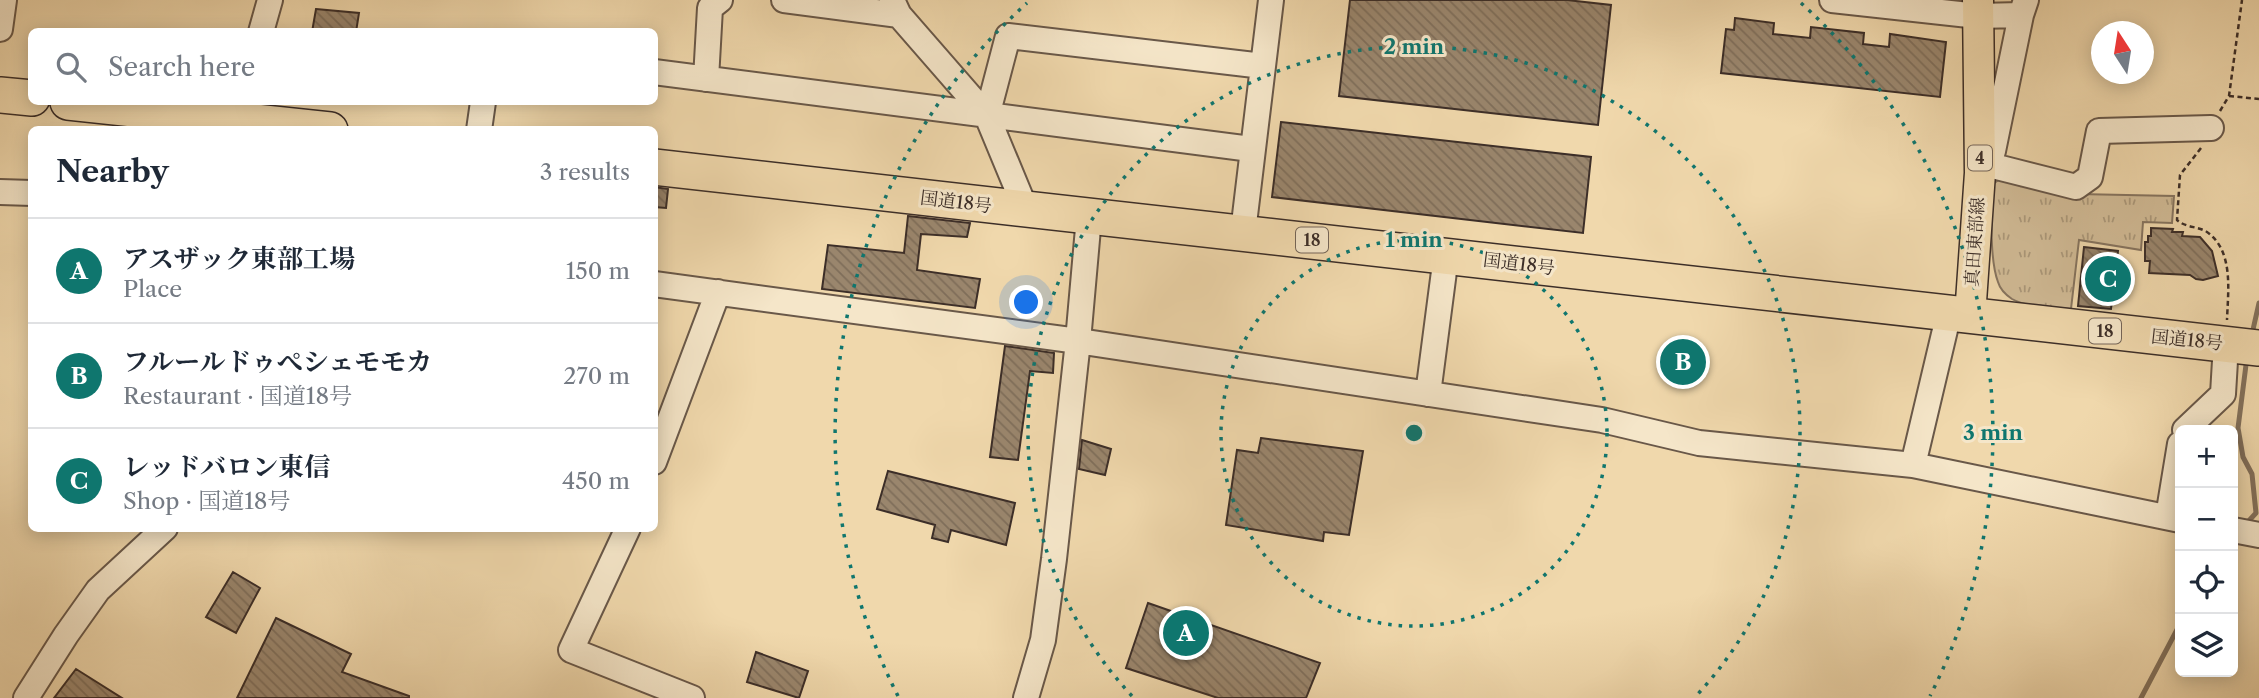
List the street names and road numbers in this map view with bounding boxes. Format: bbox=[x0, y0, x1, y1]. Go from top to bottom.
road number: 4 bbox=[1968, 146, 1992, 170]
street label: 国道18号 bbox=[919, 187, 993, 217]
street label: 真田東部線 bbox=[1961, 196, 1989, 288]
road number: 18 bbox=[1296, 228, 1328, 252]
street label: 国道18号 bbox=[1482, 249, 1556, 279]
road number: 18 bbox=[2089, 318, 2121, 344]
street label: 国道18号 bbox=[2150, 325, 2224, 355]

